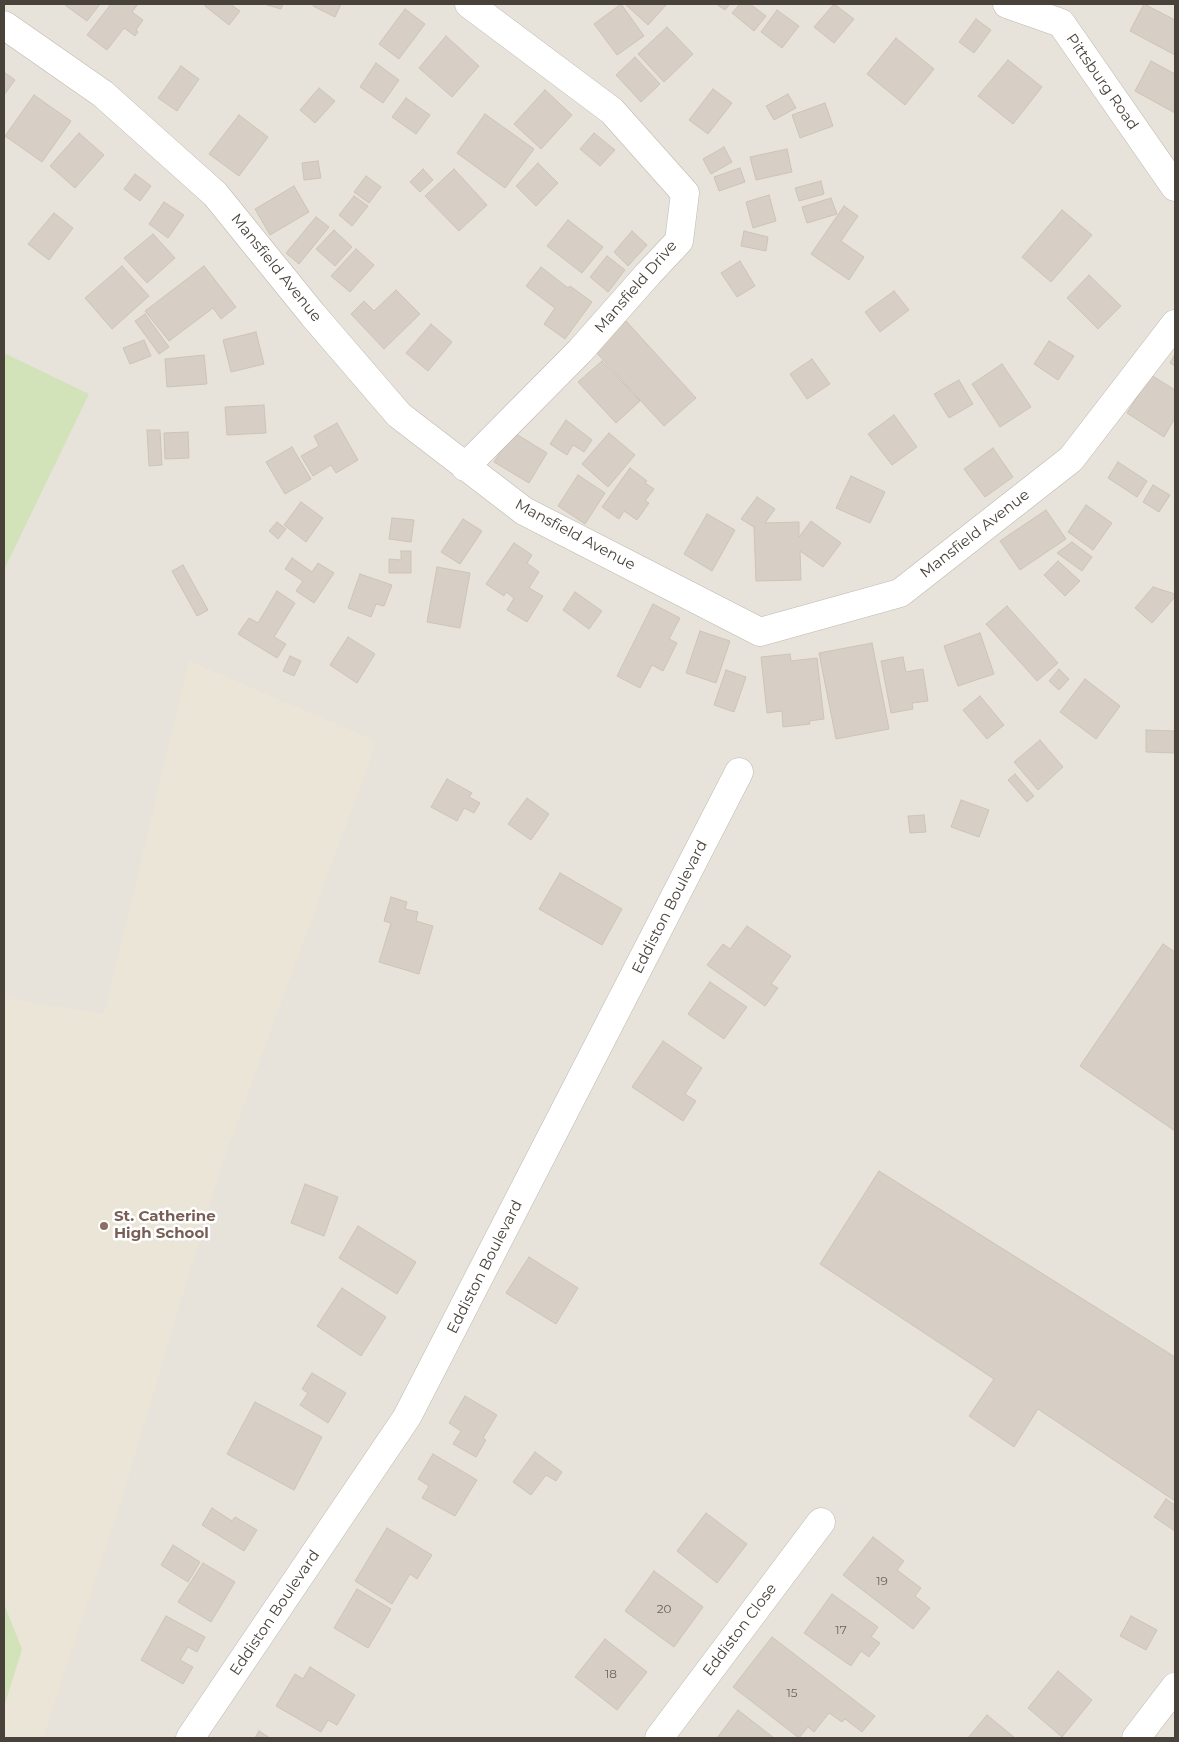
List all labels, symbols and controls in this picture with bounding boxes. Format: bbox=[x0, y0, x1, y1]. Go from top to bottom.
street label: Pittsburg Road bbox=[1062, 30, 1142, 134]
street label: Mansfield Avenue bbox=[227, 210, 325, 326]
street label: Mansfield Drive bbox=[591, 237, 681, 337]
street label: Mansfield Avenue bbox=[917, 486, 1033, 582]
street label: Mansfield Avenue bbox=[512, 496, 638, 574]
street label: Eddiston Boulevard bbox=[629, 837, 711, 977]
street label: Eddiston Boulevard bbox=[444, 1197, 526, 1337]
place label: St. Catherine High School bbox=[114, 1208, 216, 1243]
marker: St. Catherine High School bbox=[98, 1220, 110, 1232]
street label: Eddiston Boulevard bbox=[226, 1547, 324, 1679]
house number: 19 bbox=[876, 1574, 888, 1588]
street label: Eddiston Close bbox=[699, 1580, 781, 1680]
house number: 20 bbox=[657, 1602, 671, 1616]
house number: 17 bbox=[835, 1623, 847, 1637]
house number: 18 bbox=[605, 1667, 617, 1681]
house number: 15 bbox=[786, 1686, 798, 1700]

